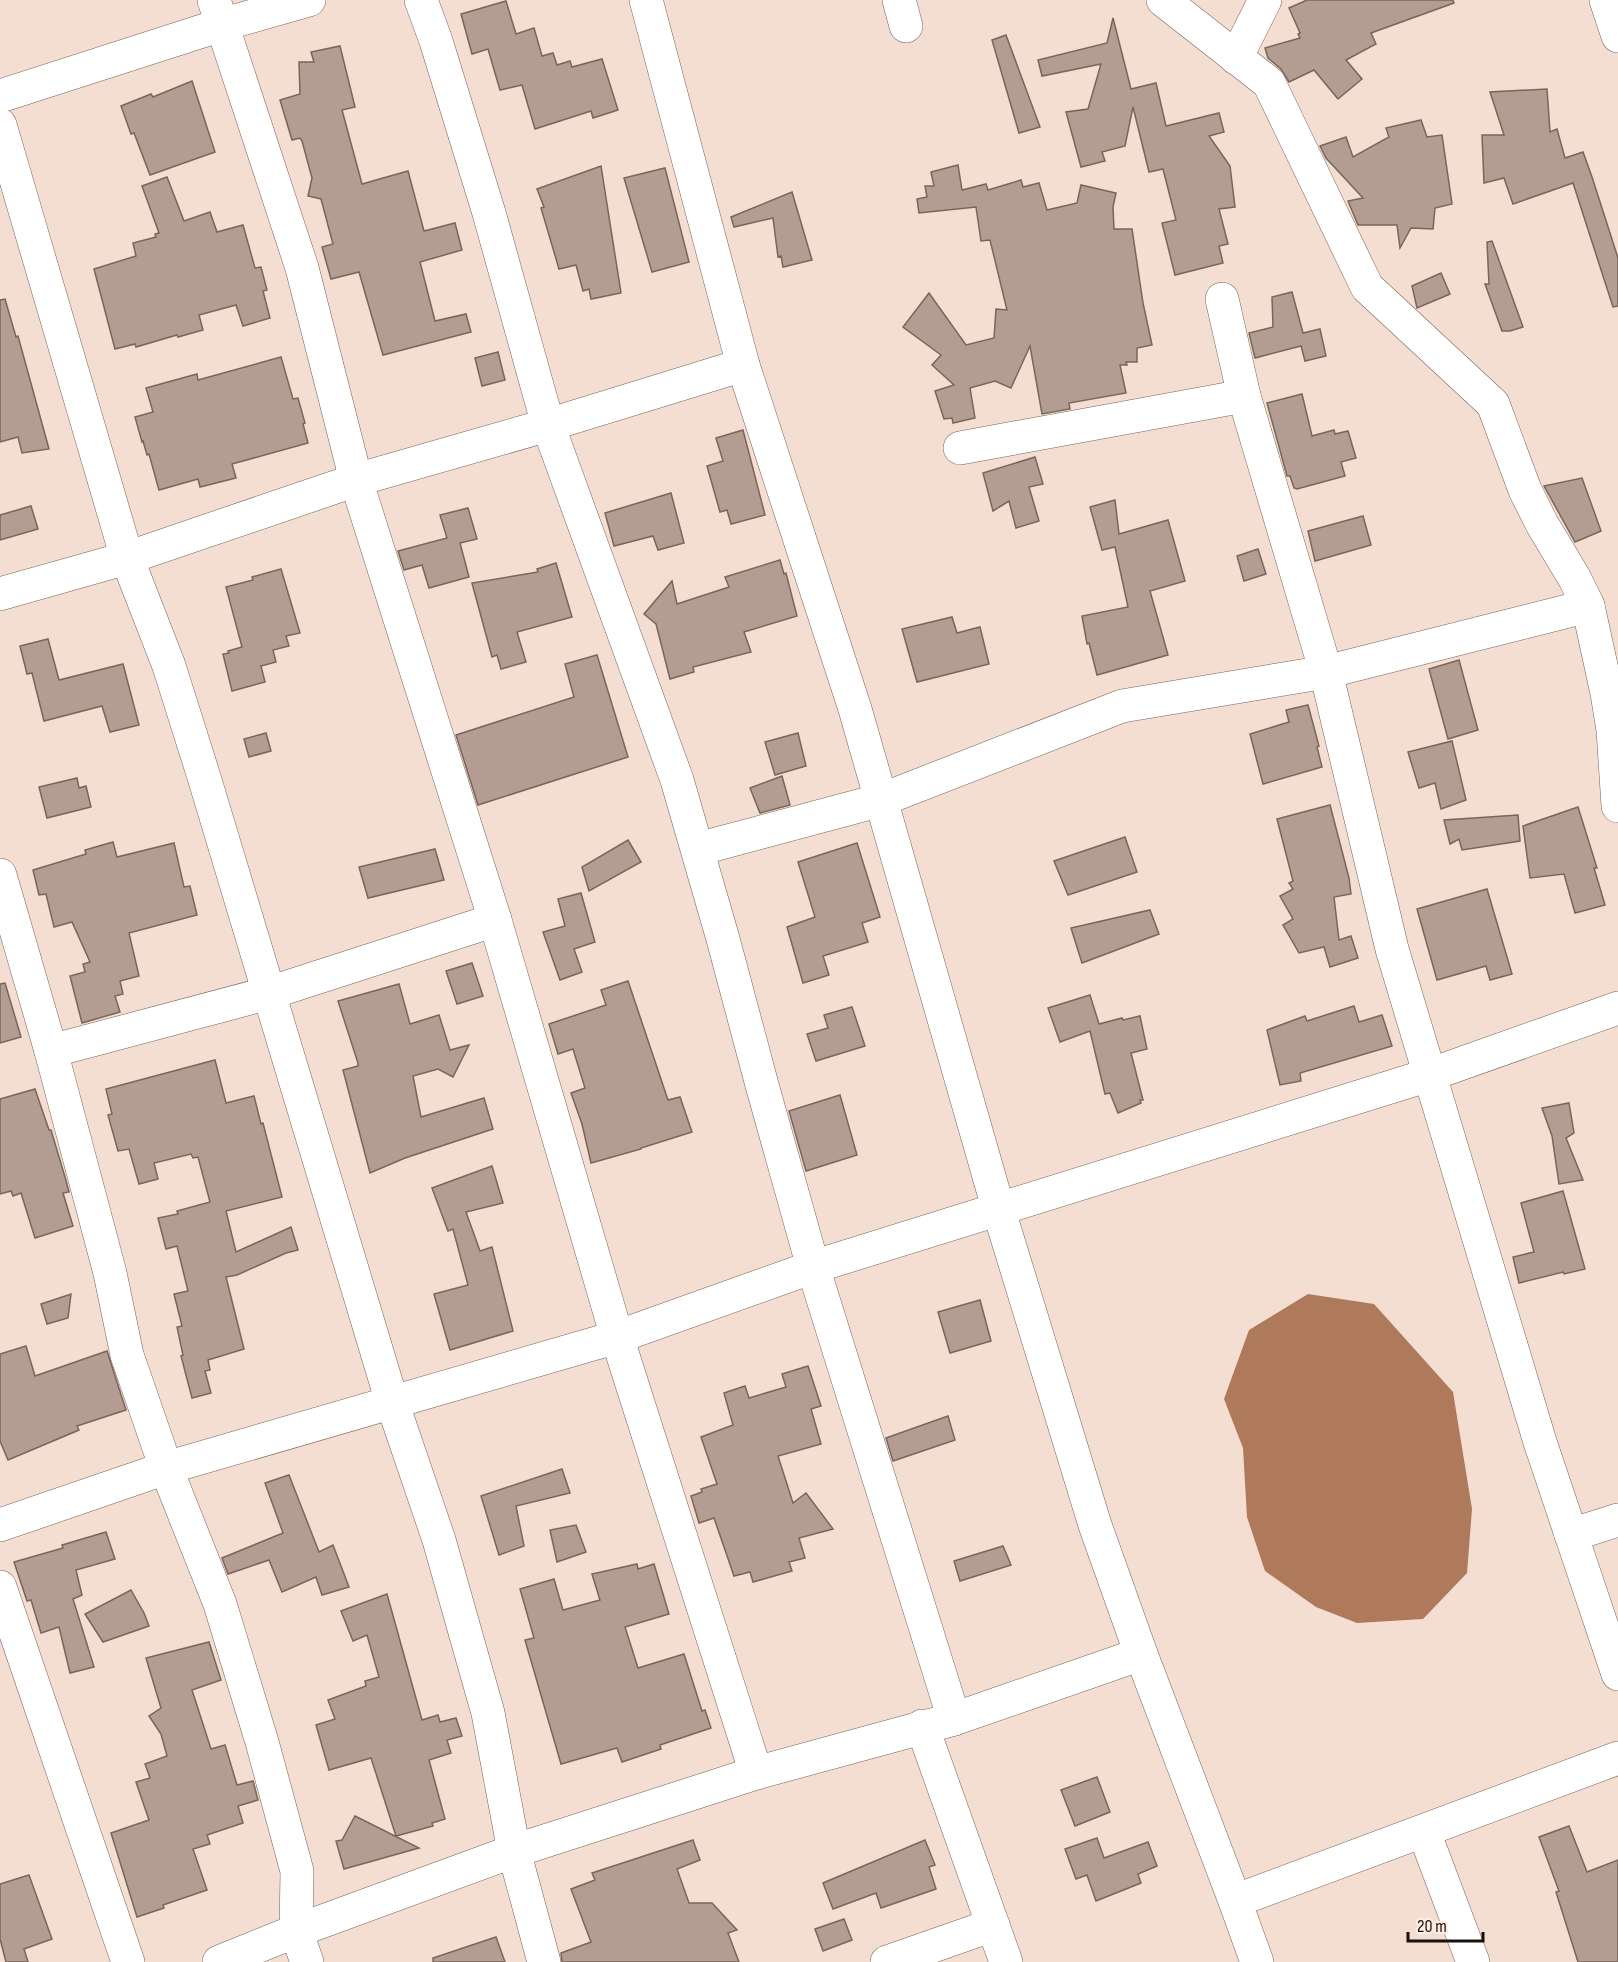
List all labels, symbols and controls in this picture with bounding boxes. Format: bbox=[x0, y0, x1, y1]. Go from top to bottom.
scale bar bbox=[1408, 1905, 1483, 1943]
text: 20 m bbox=[1417, 1916, 1447, 1937]

